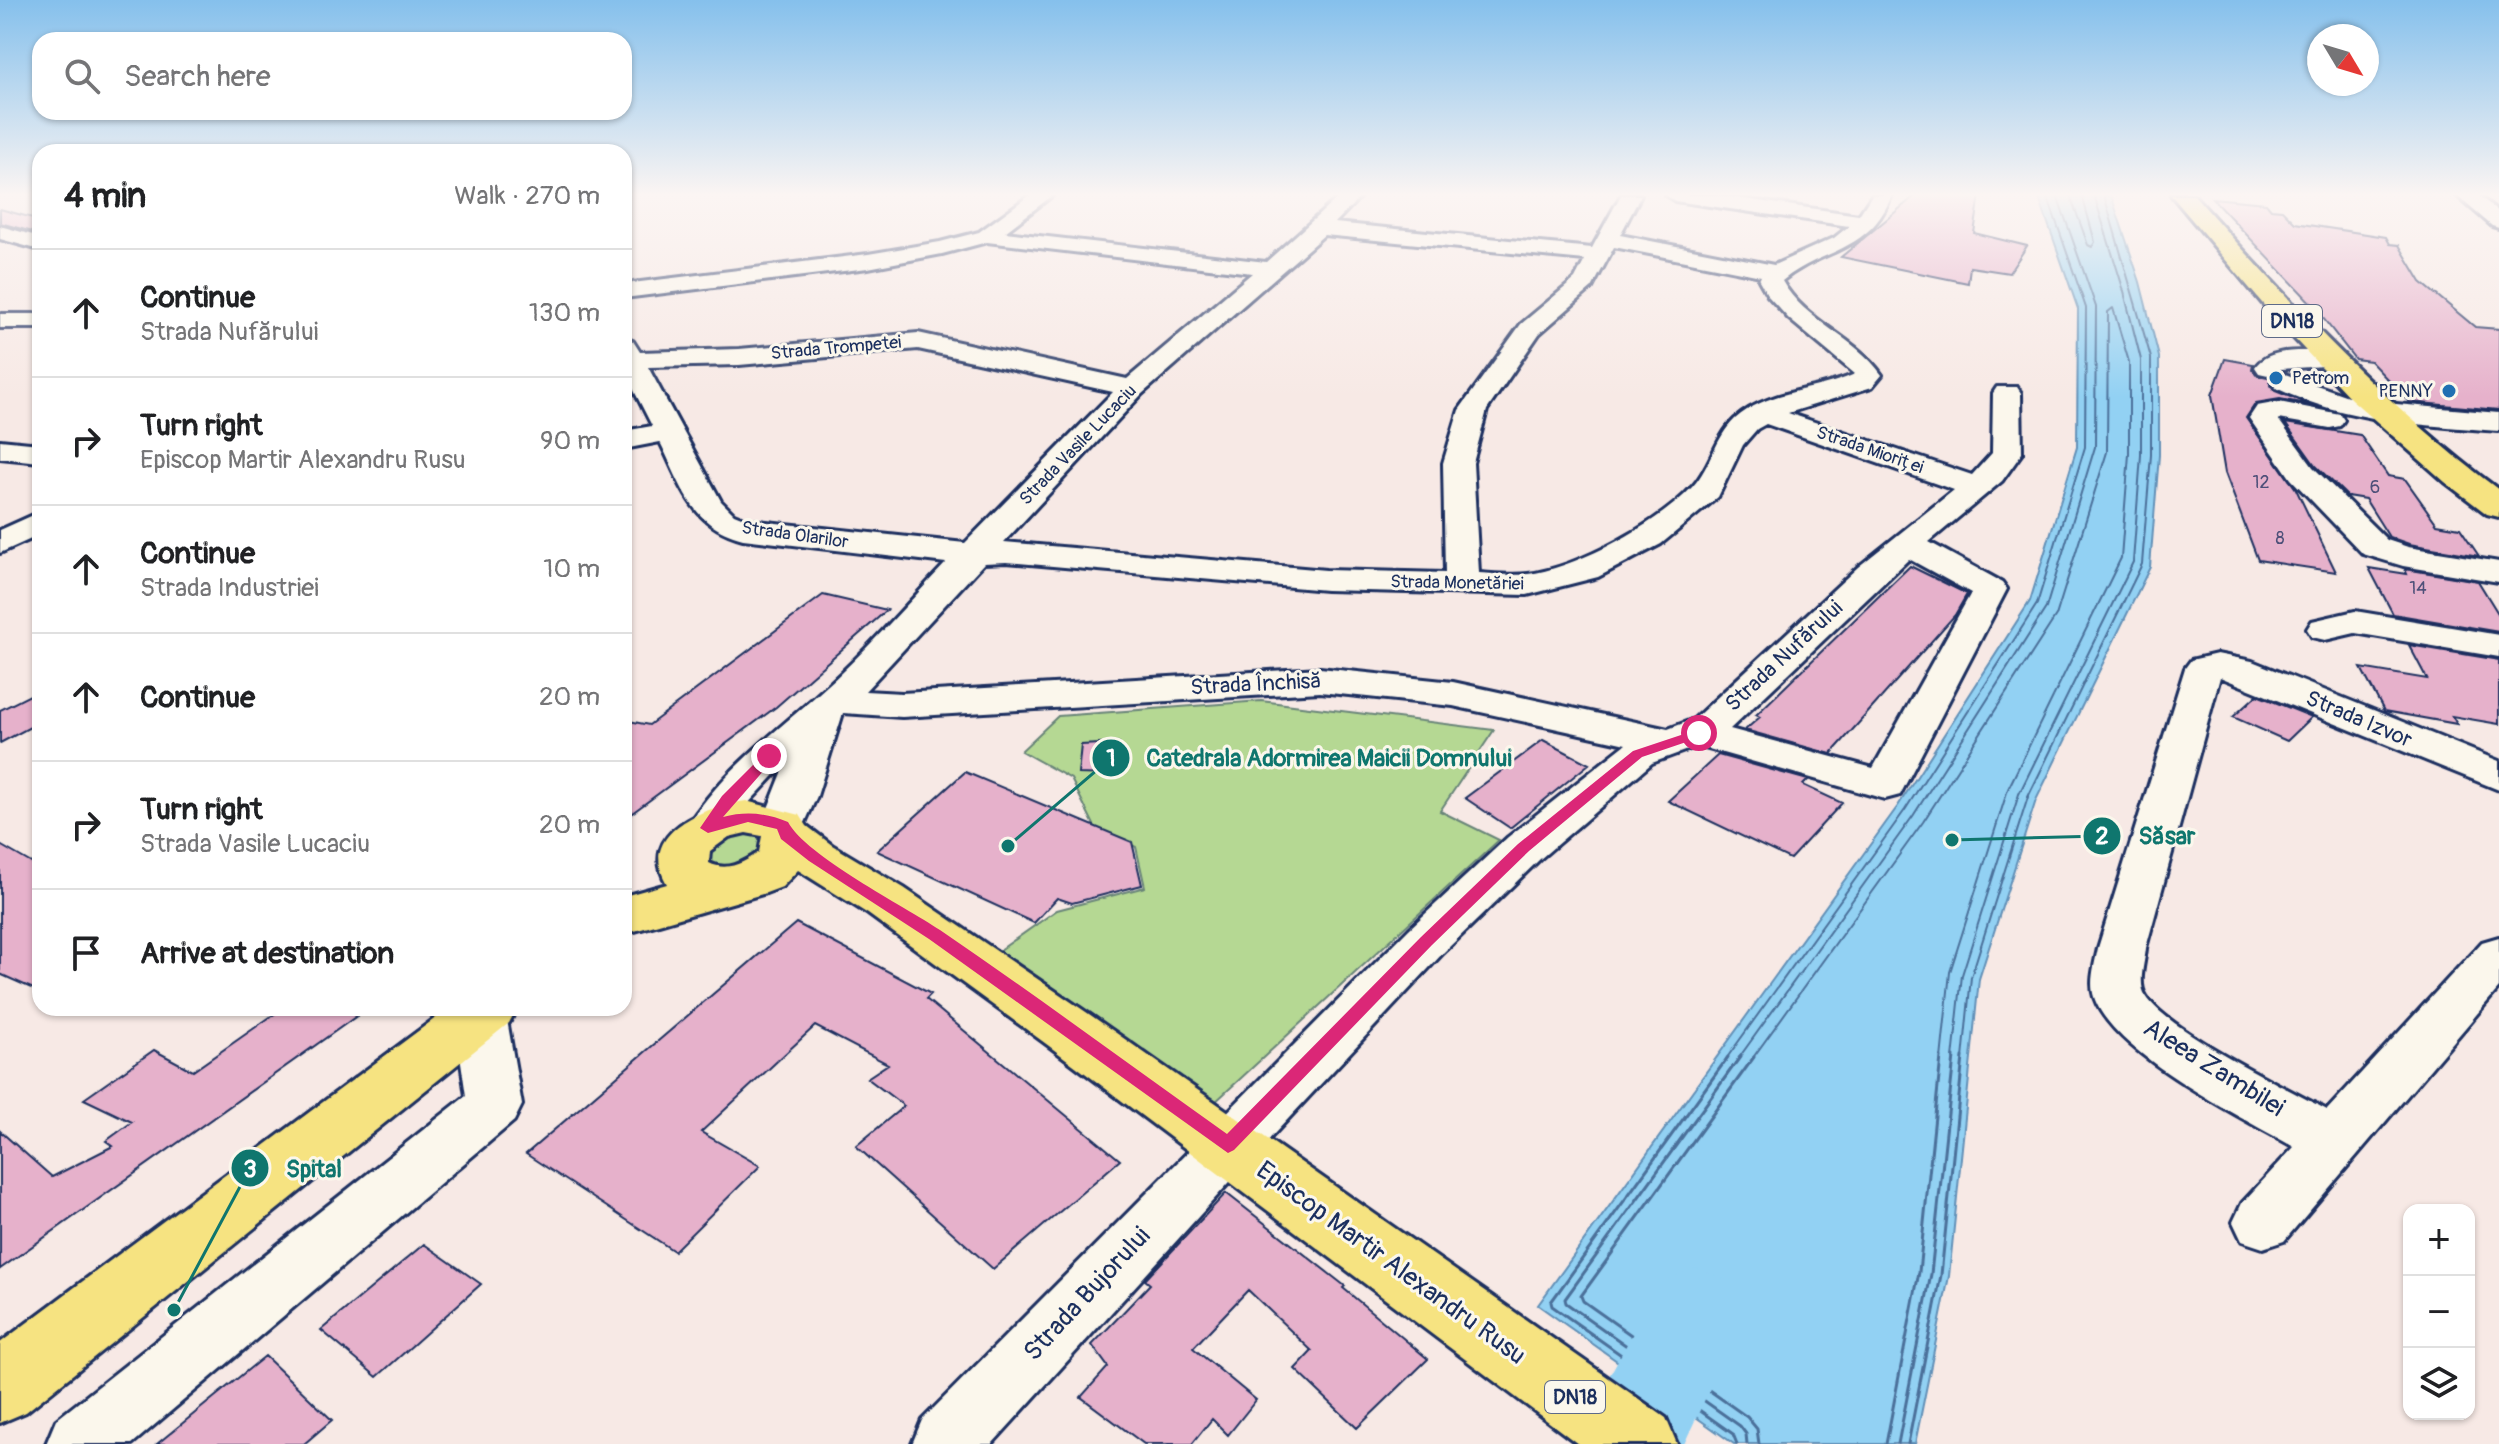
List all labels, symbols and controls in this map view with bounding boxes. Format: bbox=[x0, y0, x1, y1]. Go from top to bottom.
north arrow bbox=[2307, 24, 2379, 96]
search box bbox=[32, 32, 632, 120]
icon: search bbox=[60, 54, 104, 98]
text: Search here bbox=[124, 58, 271, 95]
text: 4 min bbox=[64, 175, 146, 218]
text: Walk · 270 m bbox=[454, 180, 600, 212]
text: Continue bbox=[140, 279, 255, 316]
icon: ahead bbox=[64, 291, 108, 335]
text: 130 m bbox=[529, 297, 600, 329]
road number: DN18 bbox=[2262, 305, 2322, 337]
text: Strada Nufărului bbox=[140, 316, 318, 348]
street label: Strada Trompetei bbox=[770, 331, 902, 365]
place label: Petrom bbox=[2292, 367, 2349, 390]
marker: Petrom bbox=[2267, 369, 2285, 387]
street label: Strada Vasile Lucaciu bbox=[1014, 380, 1142, 510]
place label: PENNY bbox=[2379, 380, 2434, 403]
marker: PENNY bbox=[2440, 382, 2458, 400]
text: Turn right bbox=[140, 407, 263, 444]
icon: right bbox=[64, 419, 108, 463]
street label: Strada Mioriței bbox=[1813, 421, 1927, 479]
text: 90 m bbox=[540, 425, 600, 457]
text: Episcop Martir Alexandru Rusu bbox=[140, 444, 465, 476]
house number: 12 bbox=[2252, 471, 2270, 494]
house number: 6 bbox=[2370, 476, 2380, 499]
street label: Strada Olarilor bbox=[740, 516, 851, 554]
house number: 8 bbox=[2275, 527, 2285, 550]
text: Continue bbox=[140, 535, 255, 572]
icon: ahead bbox=[64, 547, 108, 591]
text: 10 m bbox=[543, 553, 600, 585]
street label: Strada Monetăriei bbox=[1390, 570, 1524, 596]
text: Strada Industriei bbox=[140, 572, 319, 604]
house number: 14 bbox=[2409, 577, 2427, 600]
street label: Strada Nufărului bbox=[1719, 594, 1849, 718]
street label: Strada Închisă bbox=[1190, 667, 1322, 701]
icon: ahead bbox=[64, 675, 108, 719]
text: Continue bbox=[140, 679, 255, 716]
text: 20 m bbox=[539, 681, 600, 713]
street label: Strada Izvor bbox=[2302, 684, 2417, 754]
route start bbox=[1681, 715, 1717, 751]
callout: Catedrala Adormirea Maicii Domnului bbox=[1091, 734, 1528, 782]
route end bbox=[751, 738, 787, 774]
text: 1 bbox=[1106, 744, 1116, 773]
text: Catedrala Adormirea Maicii Domnului bbox=[1146, 744, 1512, 773]
text: Turn right bbox=[140, 791, 263, 828]
icon: right bbox=[64, 803, 108, 847]
text: 20 m bbox=[539, 809, 600, 841]
callout: Săsar bbox=[2082, 812, 2211, 860]
text: 2 bbox=[2095, 822, 2109, 851]
text: Săsar bbox=[2139, 822, 2196, 851]
text: Strada Vasile Lucaciu bbox=[140, 828, 370, 860]
icon: arrive bbox=[64, 931, 108, 975]
text: Arrive at destination bbox=[140, 935, 394, 972]
street label: Aleea Zambilei bbox=[2138, 1012, 2290, 1124]
callout: Spital bbox=[230, 1144, 358, 1192]
street label: Episcop Martir Alexandru Rusu bbox=[1250, 1154, 1532, 1372]
text: 3 bbox=[243, 1155, 257, 1184]
text: Spital bbox=[286, 1155, 342, 1184]
map controls bbox=[2403, 1204, 2475, 1420]
button: + bbox=[2403, 1204, 2475, 1276]
street label: Strada Bujorului bbox=[1017, 1220, 1157, 1368]
button: − bbox=[2403, 1276, 2475, 1348]
button: layers bbox=[2403, 1348, 2475, 1420]
road number: DN18 bbox=[1545, 1381, 1605, 1413]

